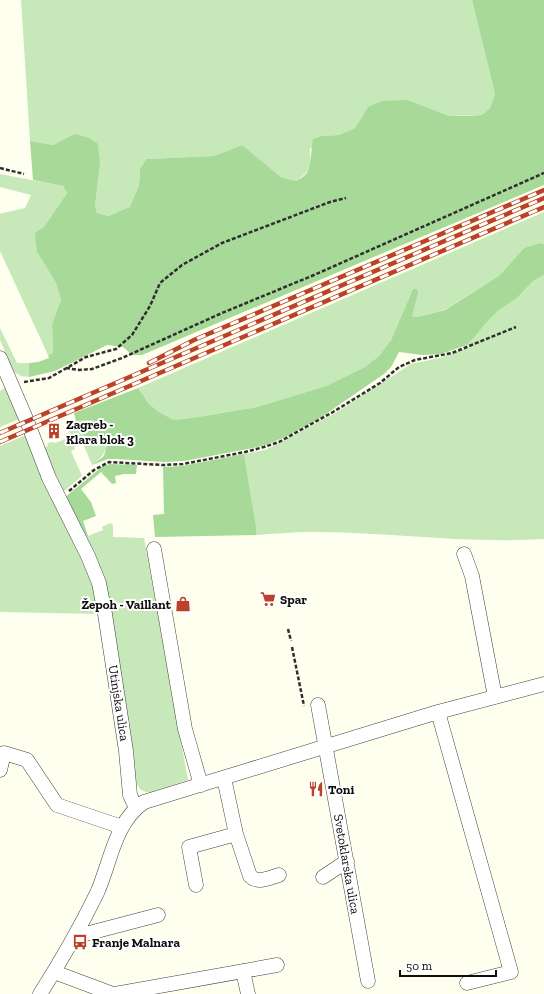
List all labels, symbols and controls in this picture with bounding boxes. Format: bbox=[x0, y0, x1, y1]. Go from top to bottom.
place label: Zagreb - Klara blok 3 bbox=[66, 417, 134, 447]
building icon: Zagreb - Klara blok 3 bbox=[45, 422, 63, 440]
supermarket icon: Spar bbox=[259, 590, 277, 608]
place label: Spar bbox=[280, 592, 307, 607]
shop icon: Žepoh - Vaillant bbox=[174, 595, 192, 613]
place label: Žepoh - Vaillant bbox=[81, 597, 172, 612]
street label: Utinjska ulica bbox=[105, 664, 133, 743]
restaurant icon: Toni bbox=[307, 780, 325, 798]
place label: Toni bbox=[328, 782, 354, 797]
street label: Svetoklarska ulica bbox=[331, 813, 363, 916]
bus stop icon: Franje Malnara bbox=[71, 933, 89, 951]
place label: Franje Malnara bbox=[92, 935, 180, 951]
scale bar bbox=[400, 952, 496, 978]
text: 50 m bbox=[406, 959, 433, 973]

